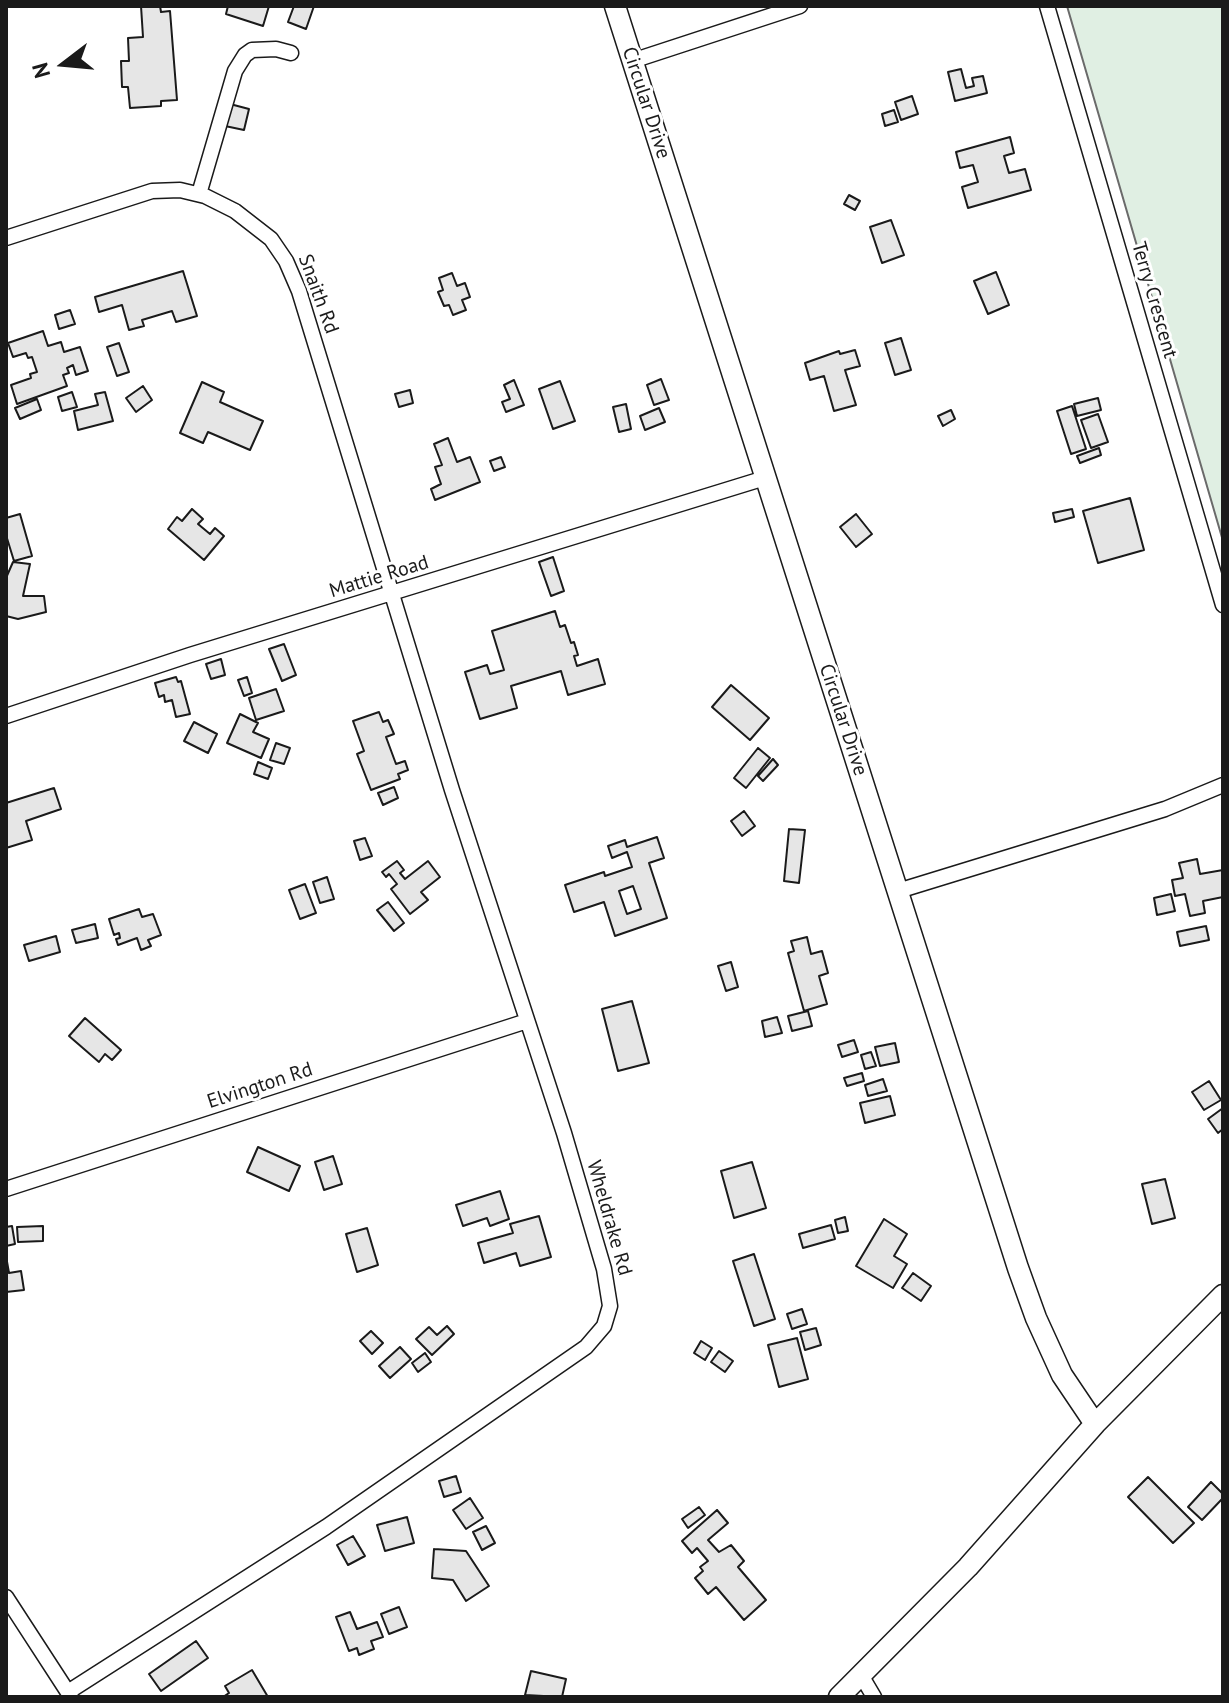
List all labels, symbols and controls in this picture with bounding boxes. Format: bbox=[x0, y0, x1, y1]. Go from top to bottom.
north arrow bbox=[24, 24, 104, 104]
street label: Circular Drive bbox=[617, 44, 675, 162]
text: N bbox=[25, 60, 56, 81]
street label: Terry Crescent bbox=[1126, 239, 1182, 361]
street label: Snaith Rd bbox=[293, 251, 343, 337]
street label: Mattie Road bbox=[326, 551, 432, 603]
street label: Circular Drive bbox=[814, 661, 872, 779]
street label: Elvington Rd bbox=[204, 1058, 316, 1114]
street label: Wheldrake Rd bbox=[581, 1158, 637, 1278]

